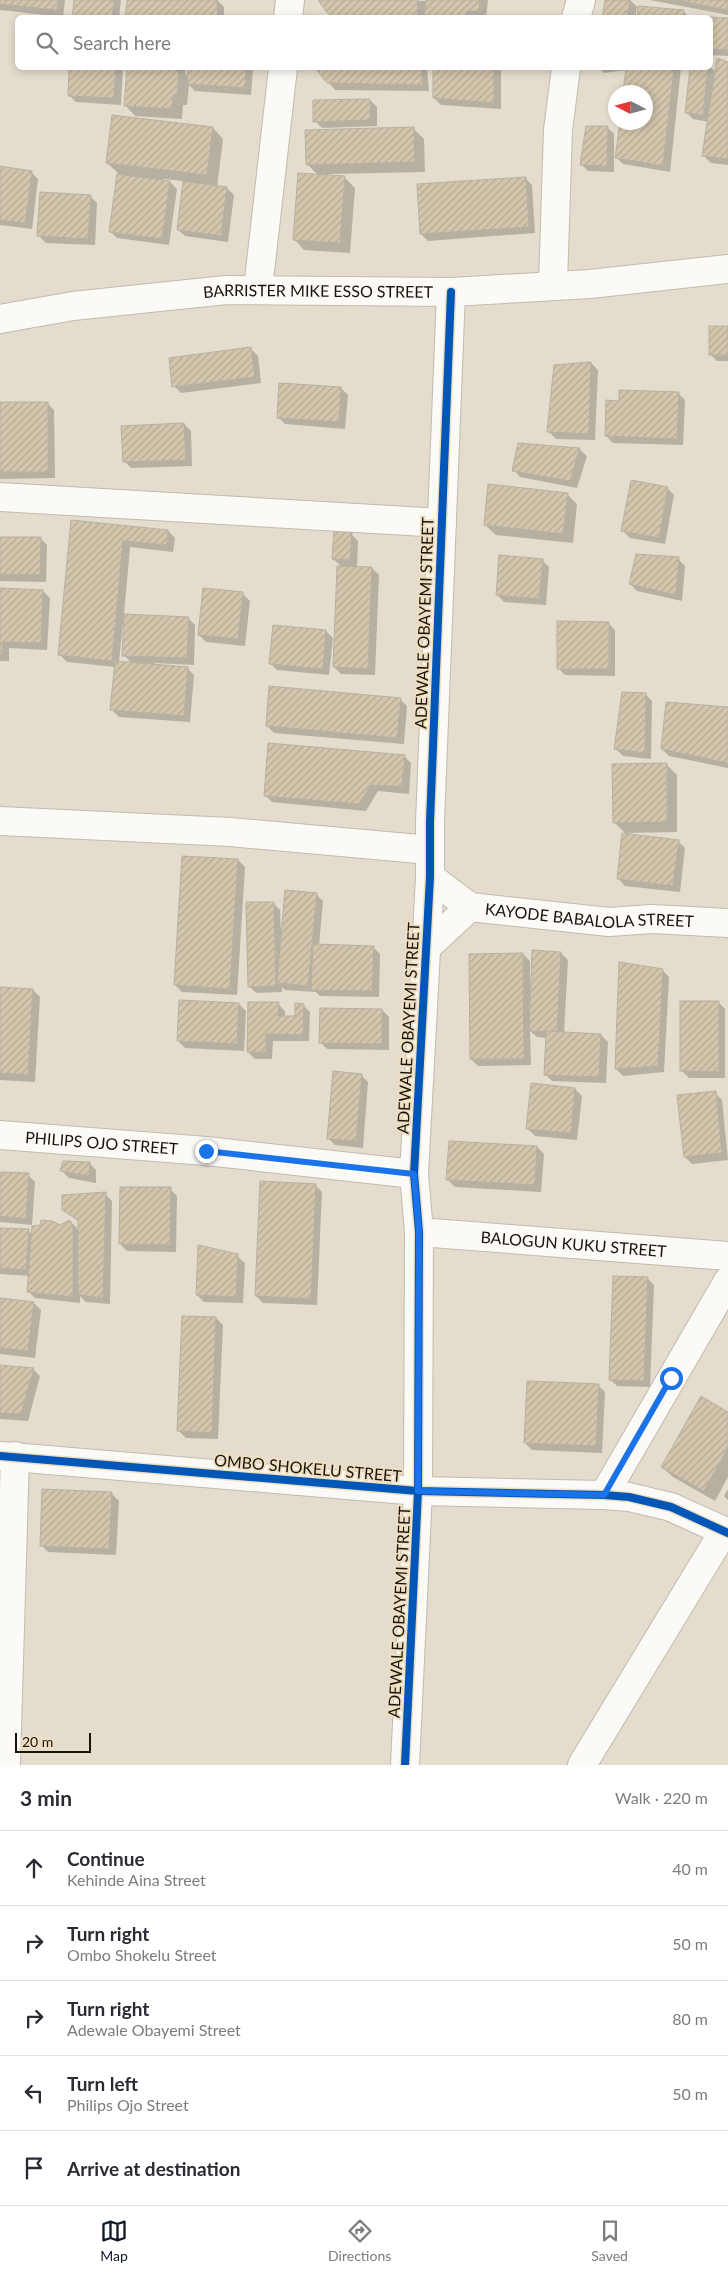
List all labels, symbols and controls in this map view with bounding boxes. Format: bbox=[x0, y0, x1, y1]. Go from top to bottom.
search box bbox=[15, 15, 713, 70]
icon: search bbox=[33, 29, 61, 57]
text: Search here bbox=[73, 31, 171, 54]
north arrow bbox=[608, 85, 653, 130]
street label: BARRISTER MIKE ESSO STREET bbox=[202, 280, 434, 301]
street label: ADEWALE OBAYEMI STREET bbox=[410, 516, 437, 729]
street label: KAYODE BABALOLA STREET bbox=[484, 899, 695, 932]
street label: ADEWALE OBAYEMI STREET bbox=[392, 921, 423, 1134]
street label: PHILIPS OJO STREET bbox=[24, 1127, 180, 1158]
route end bbox=[195, 1140, 218, 1163]
street label: BALOGUN KUKU STREET bbox=[480, 1227, 668, 1260]
route start bbox=[660, 1367, 683, 1390]
street label: OMBO SHOKELU STREET bbox=[213, 1450, 403, 1485]
street label: ADEWALE OBAYEMI STREET bbox=[383, 1505, 414, 1718]
scale bar bbox=[15, 1730, 91, 1753]
text: 20 m bbox=[22, 1733, 53, 1750]
text: 3 min bbox=[20, 1785, 72, 1810]
text: Walk · 220 m bbox=[615, 1788, 708, 1807]
text: Continue bbox=[67, 1847, 145, 1870]
icon: ahead bbox=[20, 1854, 48, 1882]
text: 40 m bbox=[672, 1859, 708, 1878]
text: Kehinde Aina Street bbox=[67, 1870, 206, 1889]
text: Turn right bbox=[67, 1922, 149, 1945]
icon: right bbox=[20, 1929, 48, 1957]
text: 50 m bbox=[672, 1934, 708, 1953]
text: Ombo Shokelu Street bbox=[67, 1945, 217, 1964]
text: Turn right bbox=[67, 1997, 149, 2020]
icon: right bbox=[20, 2004, 48, 2032]
text: 80 m bbox=[672, 2009, 708, 2028]
text: Adewale Obayemi Street bbox=[67, 2020, 241, 2039]
text: Turn left bbox=[67, 2072, 138, 2095]
icon: left bbox=[20, 2079, 48, 2107]
text: 50 m bbox=[672, 2084, 708, 2103]
text: Philips Ojo Street bbox=[67, 2095, 189, 2114]
icon: arrive bbox=[20, 2154, 48, 2182]
text: Arrive at destination bbox=[67, 2157, 240, 2180]
tab: Map bbox=[100, 2217, 128, 2264]
tab: Directions bbox=[328, 2217, 391, 2264]
tab: Saved bbox=[591, 2217, 628, 2264]

